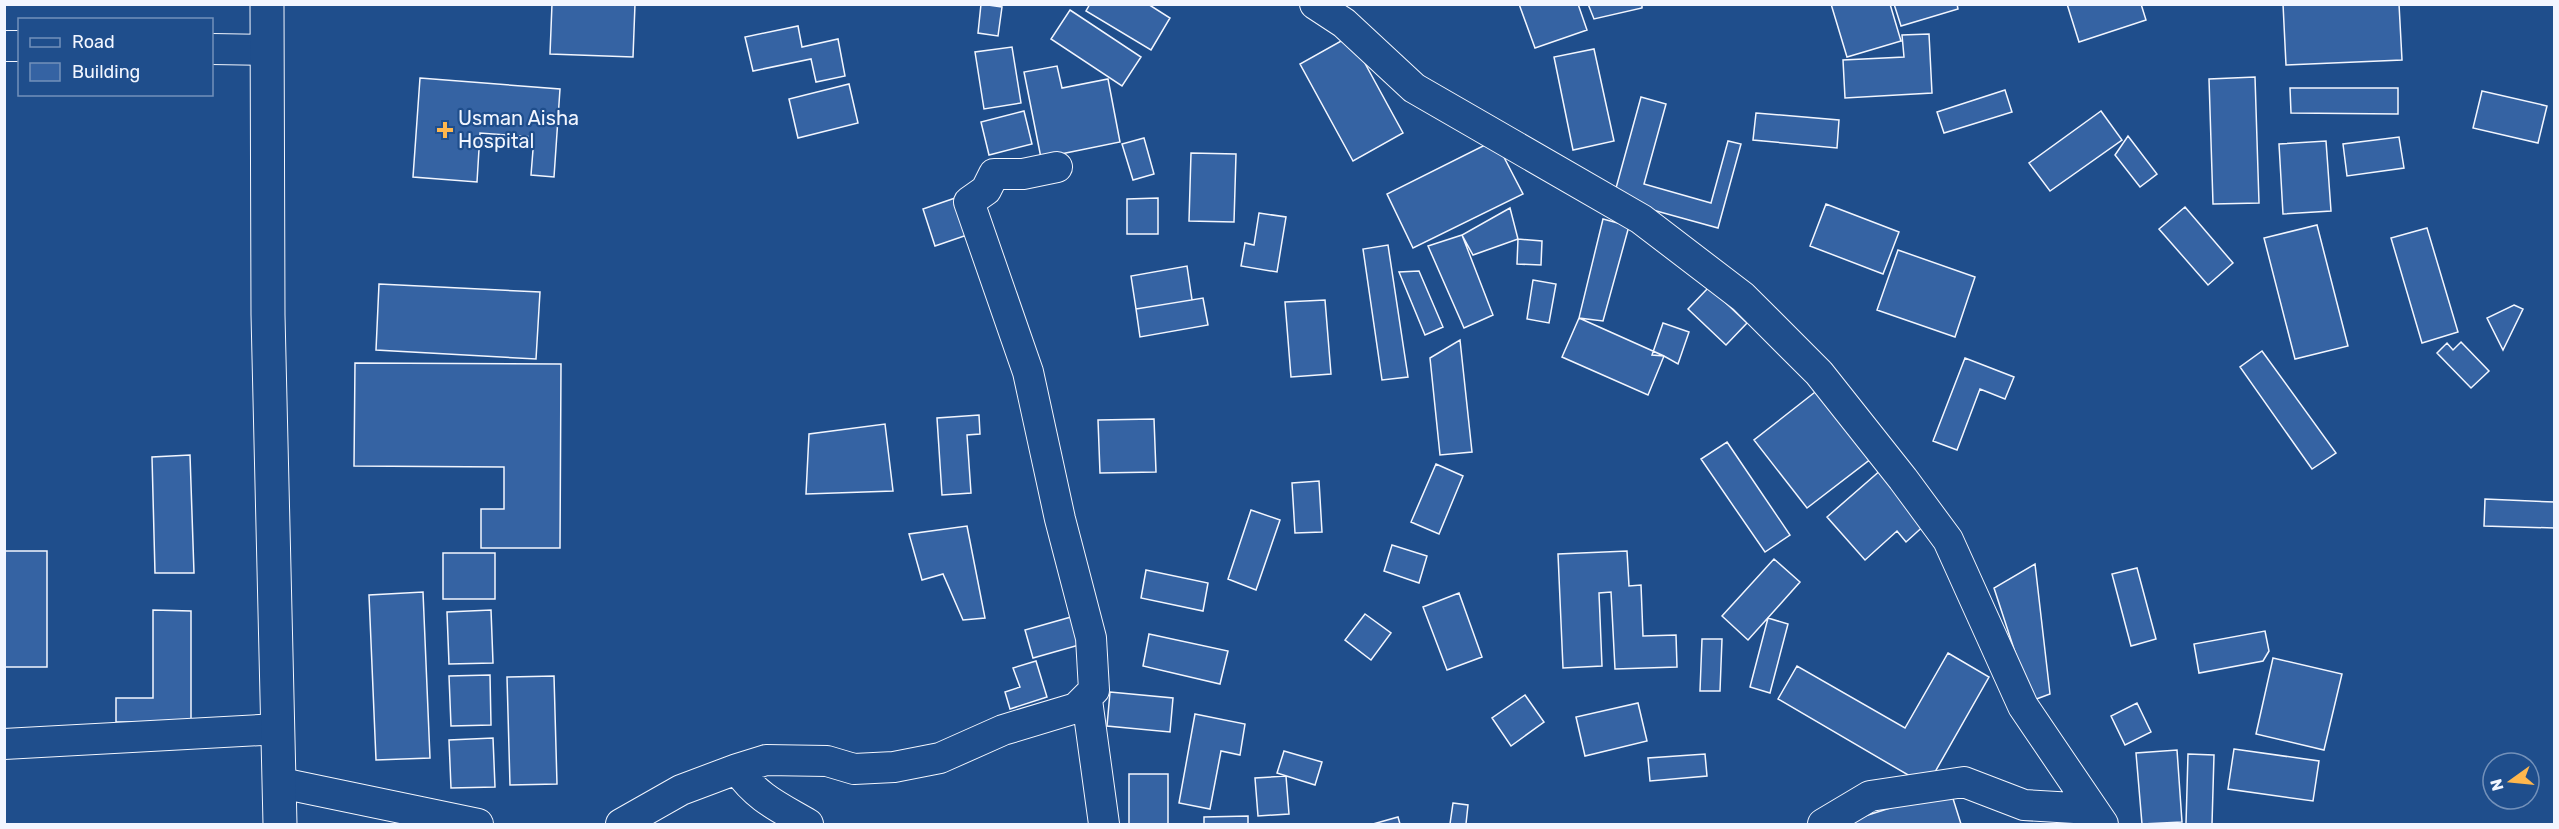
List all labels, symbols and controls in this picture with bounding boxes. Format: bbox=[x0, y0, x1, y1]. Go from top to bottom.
legend bbox=[18, 18, 213, 96]
text: Road bbox=[72, 31, 115, 53]
text: Building bbox=[72, 61, 140, 83]
place label: Usman Aisha Hospital bbox=[458, 106, 579, 153]
marker: Usman Aisha Hospital bbox=[436, 121, 454, 139]
north arrow bbox=[2481, 751, 2541, 811]
text: N bbox=[2486, 777, 2508, 793]

